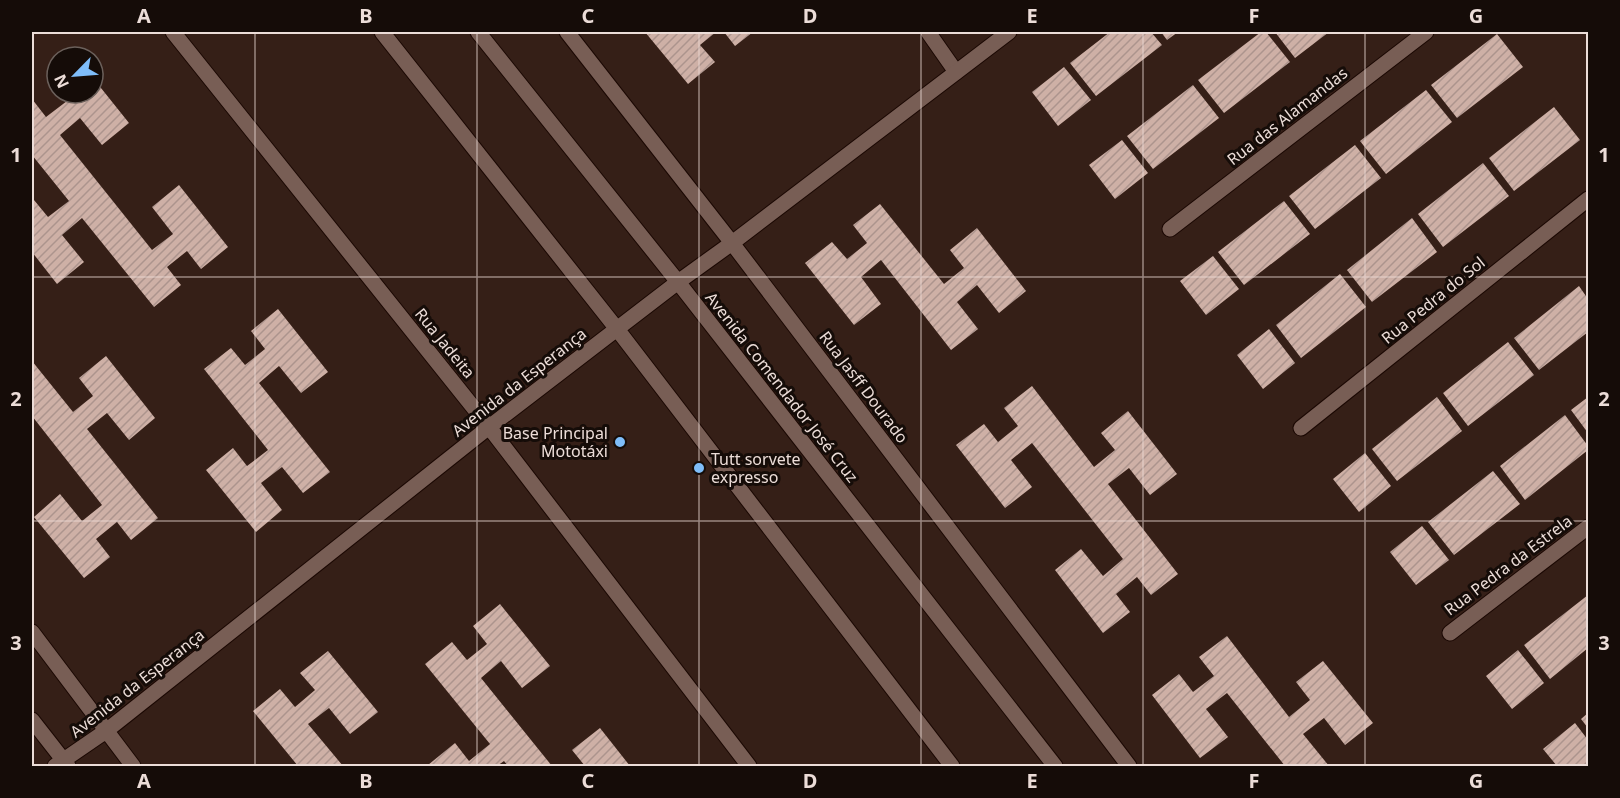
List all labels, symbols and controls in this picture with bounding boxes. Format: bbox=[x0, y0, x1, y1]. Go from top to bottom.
text: A bbox=[137, 2, 151, 29]
text: B bbox=[359, 2, 373, 29]
text: C bbox=[582, 2, 595, 29]
text: D bbox=[803, 2, 817, 29]
text: E bbox=[1026, 2, 1038, 29]
text: F bbox=[1249, 2, 1259, 29]
text: G bbox=[1469, 2, 1483, 29]
north arrow bbox=[45, 45, 105, 105]
street label: Rua das Alamandas bbox=[1222, 62, 1352, 170]
text: N bbox=[49, 71, 74, 92]
text: 1 bbox=[10, 141, 22, 168]
text: 1 bbox=[1598, 141, 1610, 168]
street label: Rua Pedra do Sol bbox=[1377, 251, 1489, 349]
street label: Avenida Comendador José Cruz bbox=[701, 287, 863, 487]
street label: Rua Jadeita bbox=[410, 303, 480, 383]
street label: Avenida da Esperança bbox=[447, 323, 591, 441]
street label: Rua Jasff Dourado bbox=[815, 326, 913, 448]
text: 2 bbox=[10, 385, 22, 412]
text: 2 bbox=[1598, 385, 1610, 412]
place label: Base Principal Mototáxi bbox=[503, 422, 608, 462]
marker: Base Principal Mototáxi bbox=[613, 435, 627, 449]
place label: Tutt sorvete expresso bbox=[711, 448, 801, 488]
marker: Tutt sorvete expresso bbox=[692, 461, 706, 475]
street label: Rua Pedra da Estrela bbox=[1440, 510, 1576, 620]
street label: Avenida da Esperança bbox=[65, 624, 209, 742]
text: 3 bbox=[10, 629, 22, 656]
text: 3 bbox=[1598, 629, 1610, 656]
text: A bbox=[137, 767, 151, 794]
text: B bbox=[359, 767, 373, 794]
text: C bbox=[582, 767, 595, 794]
text: D bbox=[803, 767, 817, 794]
text: E bbox=[1026, 767, 1038, 794]
text: F bbox=[1249, 767, 1259, 794]
text: G bbox=[1469, 767, 1483, 794]

